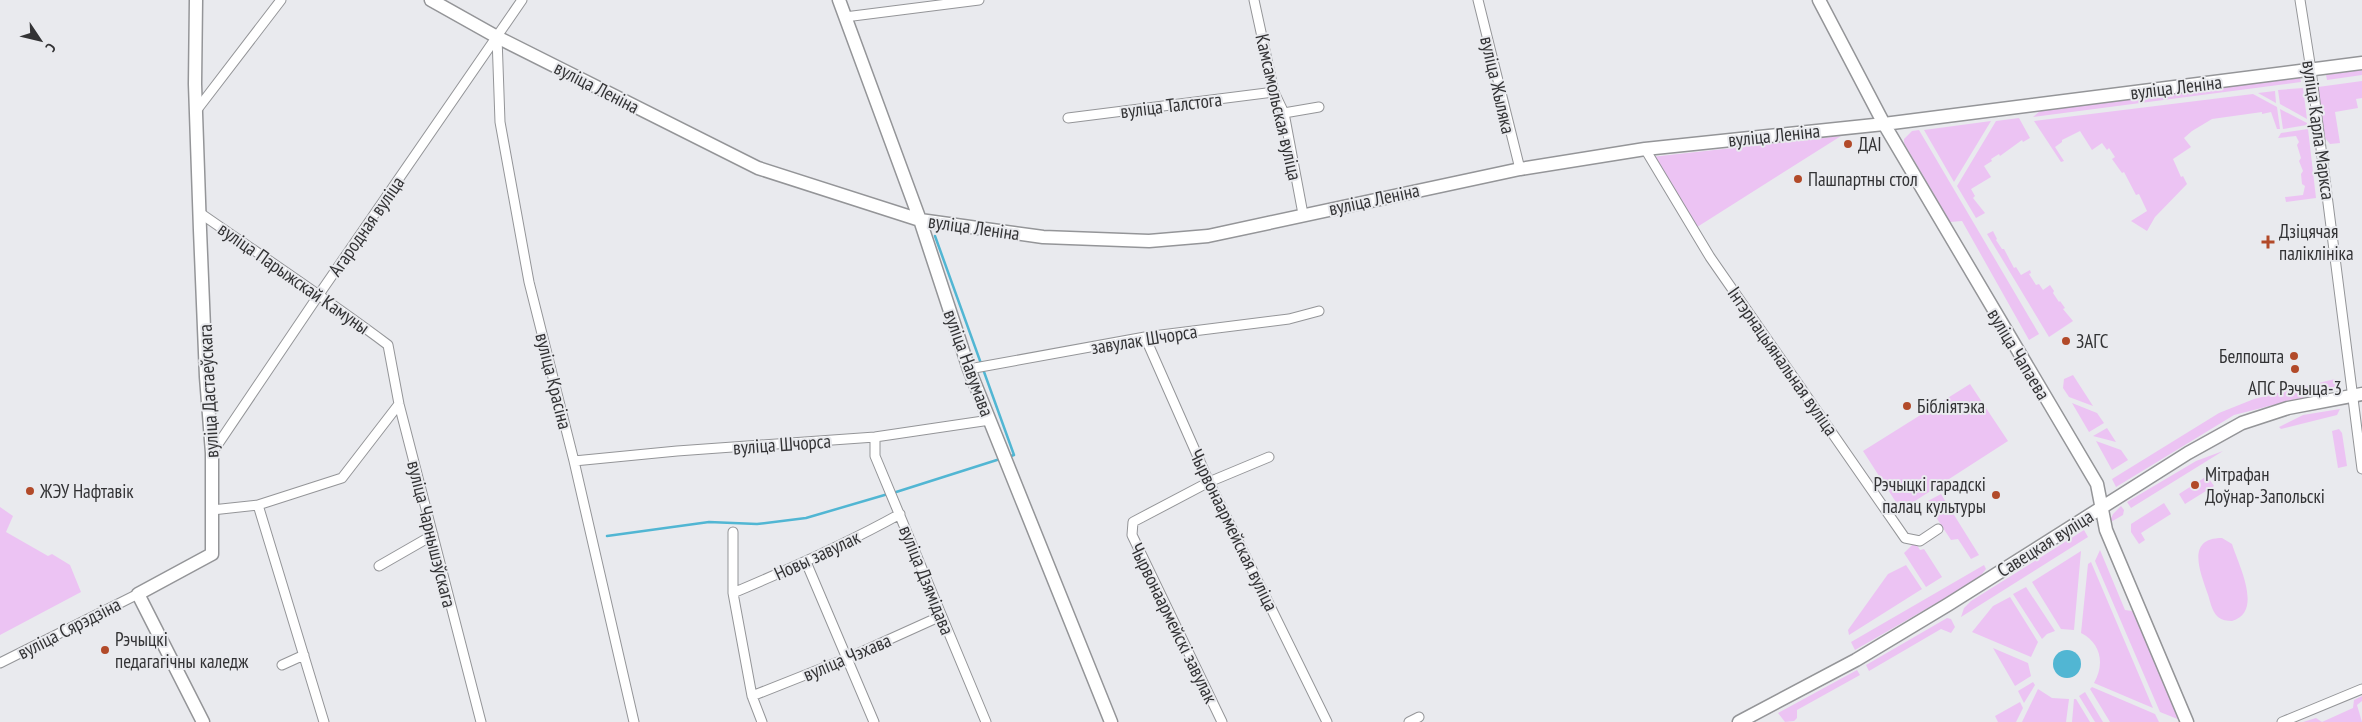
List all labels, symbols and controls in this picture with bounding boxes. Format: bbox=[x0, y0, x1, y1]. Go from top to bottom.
north arrow bbox=[15, 15, 65, 65]
street label: Камсамольская вуліца bbox=[1250, 31, 1308, 183]
street label: вуліца Жыляка bbox=[1475, 34, 1521, 136]
text: С bbox=[41, 40, 60, 56]
street label: вуліца Леніна bbox=[551, 55, 643, 119]
street label: вуліца Карла Маркса bbox=[2297, 59, 2341, 201]
street label: вуліца Леніна bbox=[2129, 69, 2223, 105]
street label: вуліца Талстога bbox=[1119, 87, 1223, 123]
street label: вуліца Леніна bbox=[1727, 118, 1821, 152]
place label: ДАІ bbox=[1858, 132, 1882, 156]
marker: ДАІ bbox=[1842, 138, 1854, 150]
place label: Пашпартны стол bbox=[1808, 167, 1918, 191]
street label: Агародная вуліца bbox=[323, 171, 409, 281]
marker: Пашпартны стол bbox=[1792, 173, 1804, 185]
street label: вуліца Леніна bbox=[1326, 178, 1422, 220]
street label: вуліца Леніна bbox=[927, 209, 1021, 245]
street label: вуліца Парыжскай Камуны bbox=[214, 217, 374, 339]
place label: Дзіцячая паліклініка bbox=[2279, 219, 2354, 265]
marker: Дзіцячая паліклініка bbox=[2261, 235, 2275, 249]
street label: Інтэрнацыянальная вуліца bbox=[1723, 282, 1843, 440]
street label: вуліца Чапаева bbox=[1982, 304, 2056, 404]
street label: вуліца Навумава bbox=[939, 306, 999, 420]
street label: завулак Шчорса bbox=[1089, 319, 1199, 359]
street label: вуліца Дастаеўскага bbox=[193, 324, 223, 458]
place label: ЗАГС bbox=[2076, 329, 2109, 353]
street label: вуліца Красіна bbox=[530, 330, 578, 432]
marker: ЗАГС bbox=[2060, 335, 2072, 347]
place label: Белпошта bbox=[2219, 344, 2284, 368]
marker: Белпошта bbox=[2288, 350, 2300, 362]
marker: АПС Рэчыца-3 bbox=[2289, 363, 2301, 375]
place label: АПС Рэчыца-3 bbox=[2248, 376, 2342, 400]
place label: Бібліятэка bbox=[1917, 394, 1985, 418]
marker: Бібліятэка bbox=[1901, 400, 1913, 412]
street label: вуліца Шчорса bbox=[732, 429, 832, 459]
street label: Чырвонаармейская вуліца bbox=[1184, 445, 1284, 615]
street label: вуліца Чарнышэўскага bbox=[402, 458, 462, 610]
place label: Мітрафан Доўнар-Запольскі bbox=[2205, 462, 2325, 508]
place label: Рэчыцкі гарадскі палац культуры bbox=[1874, 472, 1986, 518]
place label: ЖЭУ Нафтавік bbox=[39, 479, 134, 503]
marker: Мітрафан Доўнар-Запольскі bbox=[2189, 479, 2201, 491]
marker: ЖЭУ Нафтавік bbox=[24, 485, 36, 497]
marker: Рэчыцкі гарадскі палац культуры bbox=[1990, 489, 2002, 501]
street label: Савецкая вуліца bbox=[1992, 504, 2098, 582]
street label: вуліца Дзямідава bbox=[894, 522, 960, 638]
street label: Новы завулак bbox=[770, 524, 864, 585]
street label: Чырвонаармейскі завулак bbox=[1125, 539, 1223, 708]
street label: вуліца Сярэдзіна bbox=[13, 592, 125, 664]
place label: Рэчыцкі педагагічны каледж bbox=[115, 627, 249, 673]
street label: вуліца Чэхава bbox=[799, 628, 895, 686]
marker: Рэчыцкі педагагічны каледж bbox=[99, 644, 111, 656]

